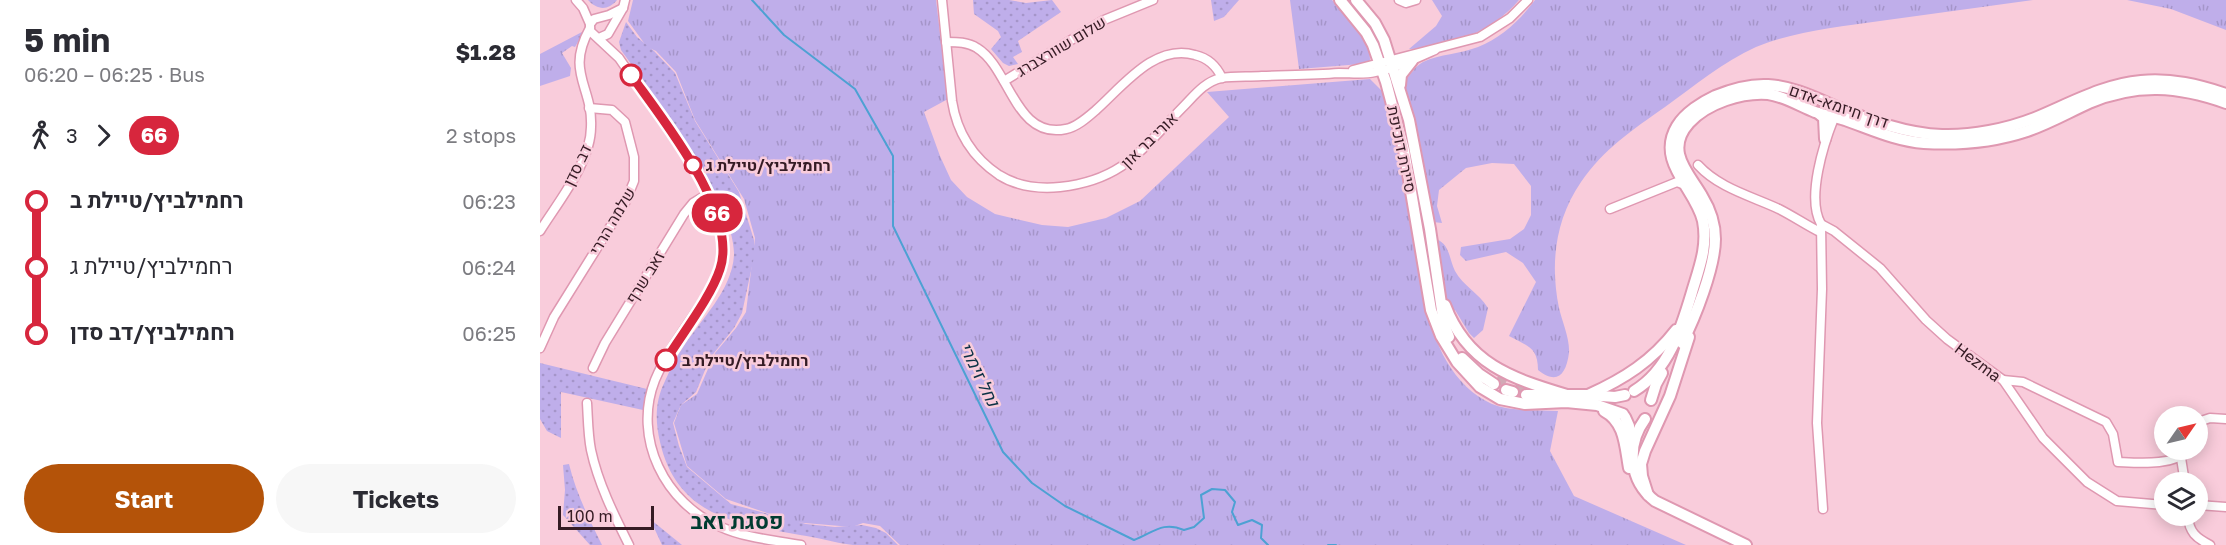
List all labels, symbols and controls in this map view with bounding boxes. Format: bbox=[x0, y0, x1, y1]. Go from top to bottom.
street label: שלום שוורצברג bbox=[1013, 11, 1109, 81]
text: 5 min bbox=[24, 20, 110, 59]
text: $1.28 bbox=[455, 38, 516, 65]
text: 06:20 – 06:25 · Bus bbox=[24, 62, 205, 86]
unlabelled marker bbox=[620, 64, 642, 86]
street label: דרך חיזמא-אדם bbox=[1787, 80, 1891, 132]
street label: סיירת דוכיפת bbox=[1383, 104, 1421, 194]
street label: אורי בר און bbox=[1116, 108, 1182, 172]
icon: walk bbox=[24, 119, 57, 152]
icon: forward bbox=[87, 119, 120, 152]
text: 66 bbox=[141, 122, 167, 148]
text: 3 bbox=[66, 123, 78, 147]
text: 2 stops bbox=[446, 123, 516, 147]
street label: דב סדן bbox=[558, 141, 596, 189]
place label: רחמילביץ/טיילת ג bbox=[706, 155, 831, 175]
marker: רחמילביץ/טיילת ג bbox=[684, 156, 702, 174]
street label: שלמה הררי bbox=[585, 184, 639, 258]
text: רחמילביץ/טיילת ב bbox=[70, 186, 244, 213]
text: 06:23 bbox=[462, 189, 516, 213]
line badge: 66 bbox=[690, 194, 744, 232]
text: 66 bbox=[704, 200, 730, 226]
street label: זאב שרף bbox=[621, 247, 669, 307]
text: רחמילביץ/טיילת ג bbox=[70, 252, 233, 279]
text: 06:24 bbox=[462, 255, 516, 279]
text: רחמילביץ/דב סדן bbox=[70, 318, 235, 345]
text: 06:25 bbox=[462, 321, 516, 345]
water label: נחל זימרי bbox=[955, 338, 1006, 411]
street label: Hezma bbox=[1951, 338, 2005, 386]
marker: רחמילביץ/טיילת ב bbox=[655, 349, 677, 371]
place label: רחמילביץ/טיילת ב bbox=[682, 350, 808, 370]
north arrow bbox=[2154, 406, 2208, 460]
map controls bbox=[2154, 406, 2208, 526]
button: Start bbox=[24, 464, 264, 533]
button: Tickets bbox=[276, 464, 516, 533]
button: layers bbox=[2154, 472, 2208, 526]
scale bar bbox=[558, 503, 654, 530]
text: 100 m bbox=[567, 506, 613, 526]
district label: פסגת זאב bbox=[690, 507, 784, 534]

